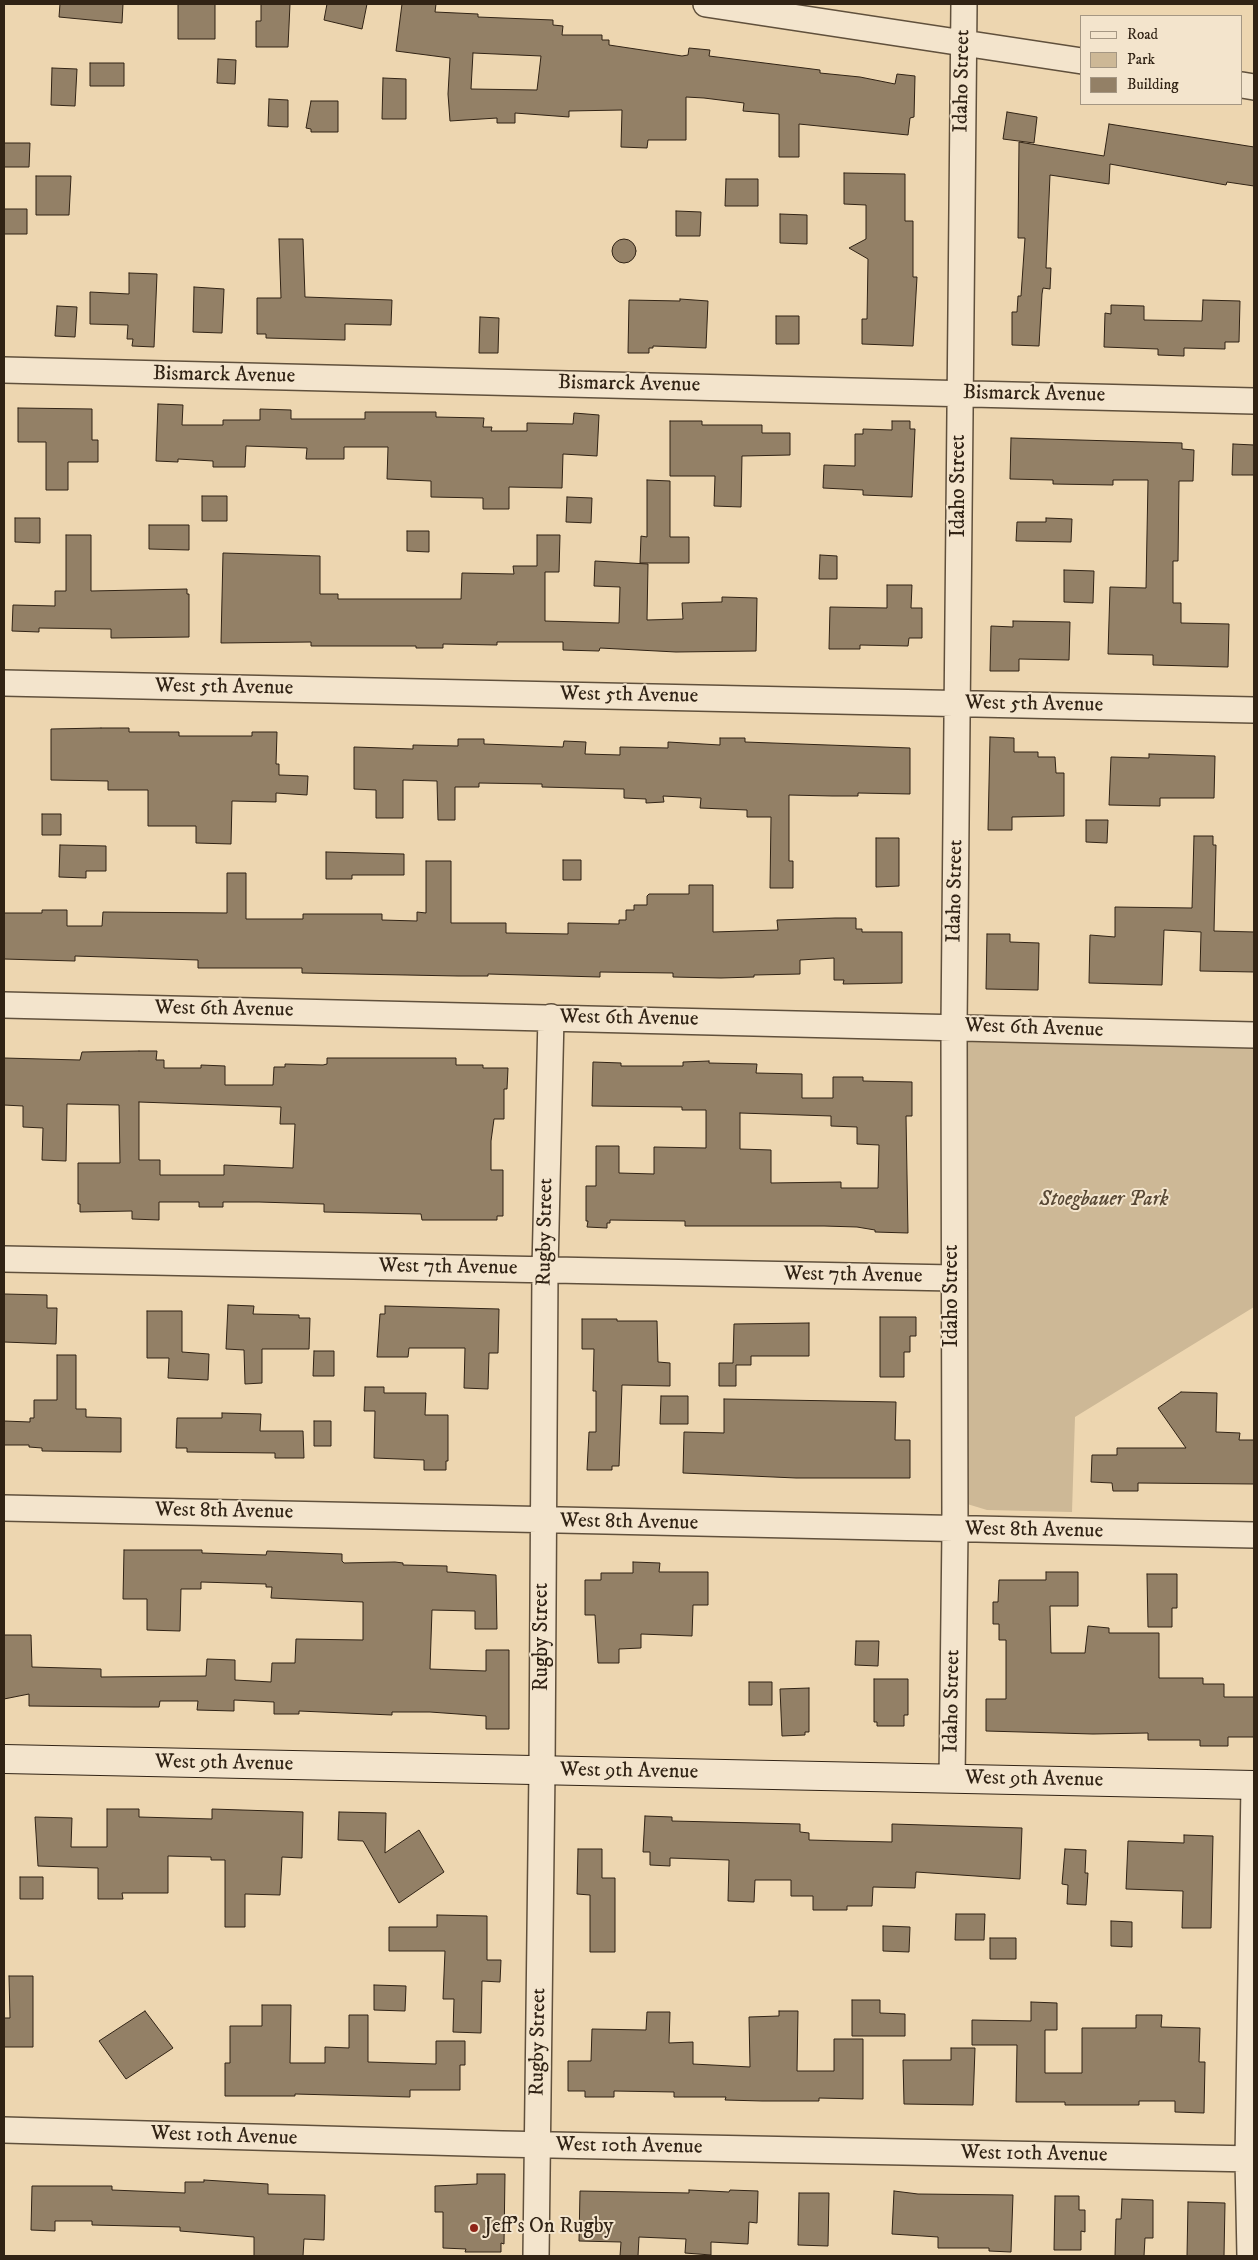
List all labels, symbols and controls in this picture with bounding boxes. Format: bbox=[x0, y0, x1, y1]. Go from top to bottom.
legend bbox=[1080, 15, 1243, 105]
text: Road bbox=[1127, 25, 1158, 44]
street label: Idaho Street bbox=[950, 29, 976, 133]
text: Park bbox=[1127, 50, 1155, 69]
text: Building bbox=[1127, 75, 1179, 94]
street label: Bismarck Avenue bbox=[153, 362, 295, 390]
street label: Bismarck Avenue bbox=[558, 371, 700, 399]
street label: Bismarck Avenue bbox=[963, 381, 1105, 409]
street label: Idaho Street bbox=[947, 434, 973, 538]
street label: West 5th Avenue bbox=[155, 674, 293, 702]
street label: West 5th Avenue bbox=[560, 682, 698, 710]
street label: West 5th Avenue bbox=[965, 691, 1103, 719]
street label: Idaho Street bbox=[943, 839, 969, 943]
street label: West 6th Avenue bbox=[154, 996, 294, 1024]
street label: West 6th Avenue bbox=[559, 1005, 699, 1033]
street label: West 6th Avenue bbox=[964, 1014, 1104, 1044]
street label: Rugby Street bbox=[532, 1178, 560, 1286]
park label: Stoegbauer Park bbox=[1039, 1188, 1169, 1214]
street label: Idaho Street bbox=[940, 1244, 966, 1348]
street label: West 7th Avenue bbox=[378, 1254, 518, 1282]
street label: West 7th Avenue bbox=[783, 1262, 923, 1290]
street label: West 8th Avenue bbox=[155, 1498, 293, 1526]
street label: West 8th Avenue bbox=[560, 1509, 698, 1537]
street label: West 8th Avenue bbox=[965, 1517, 1103, 1545]
street label: Rugby Street bbox=[530, 1583, 556, 1691]
street label: Idaho Street bbox=[940, 1649, 966, 1753]
street label: West 9th Avenue bbox=[155, 1750, 293, 1778]
street label: West 9th Avenue bbox=[560, 1758, 698, 1786]
street label: West 9th Avenue bbox=[965, 1766, 1103, 1794]
street label: Rugby Street bbox=[525, 1988, 553, 2096]
street label: West 10th Avenue bbox=[150, 2122, 298, 2152]
street label: West 10th Avenue bbox=[555, 2133, 703, 2161]
street label: West 10th Avenue bbox=[960, 2141, 1108, 2169]
place label: Jeff's On Rugby bbox=[484, 2215, 613, 2241]
marker: Jeff's On Rugby bbox=[468, 2222, 480, 2234]

